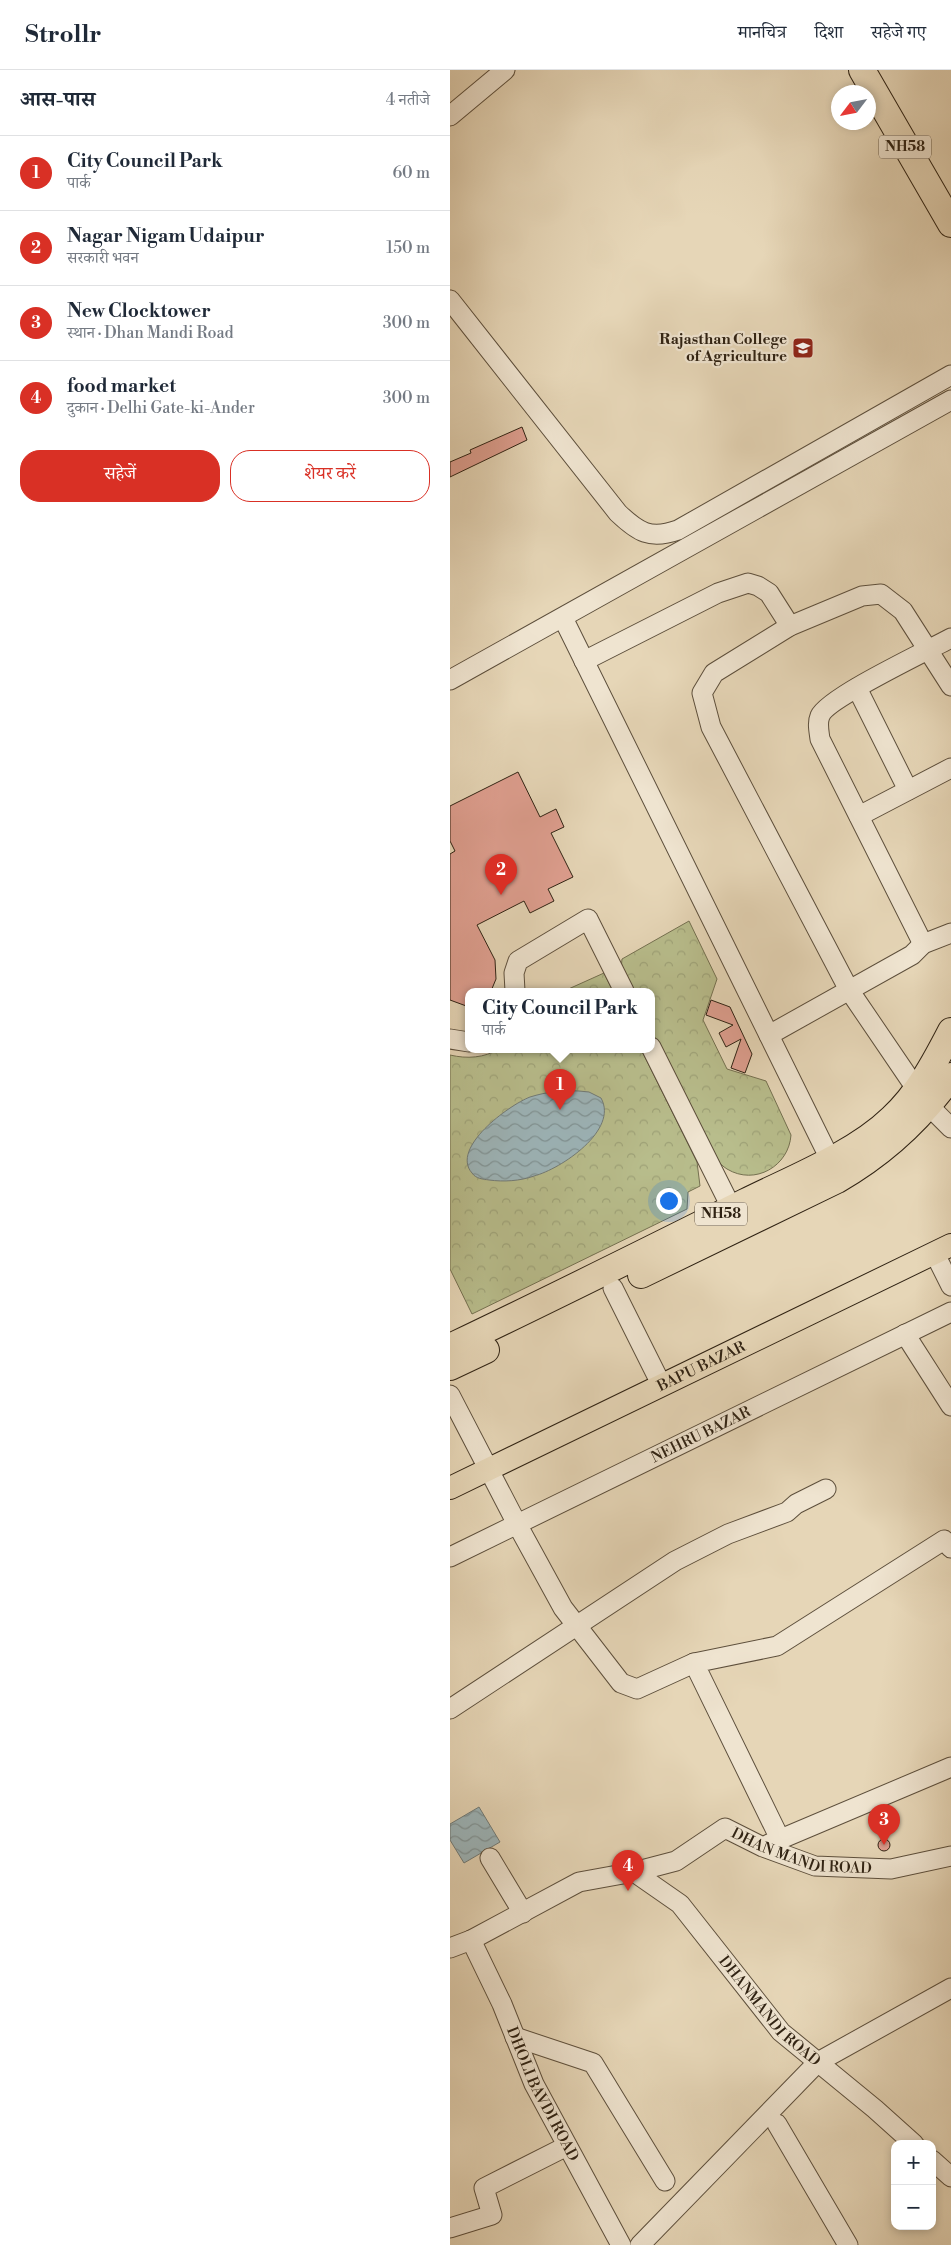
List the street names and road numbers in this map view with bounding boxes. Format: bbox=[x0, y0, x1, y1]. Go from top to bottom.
road number: NH58 bbox=[879, 136, 931, 158]
road number: NH58 bbox=[695, 1202, 747, 1226]
street label: BAPU BAZAR bbox=[653, 1337, 749, 1396]
street label: NEHRU BAZAR bbox=[648, 1402, 754, 1467]
street label: DHAN MANDI ROAD bbox=[728, 1823, 872, 1878]
street label: DHANMANDI ROAD bbox=[715, 1952, 825, 2070]
street label: DHOLI BAVDI ROAD bbox=[503, 2024, 583, 2164]

